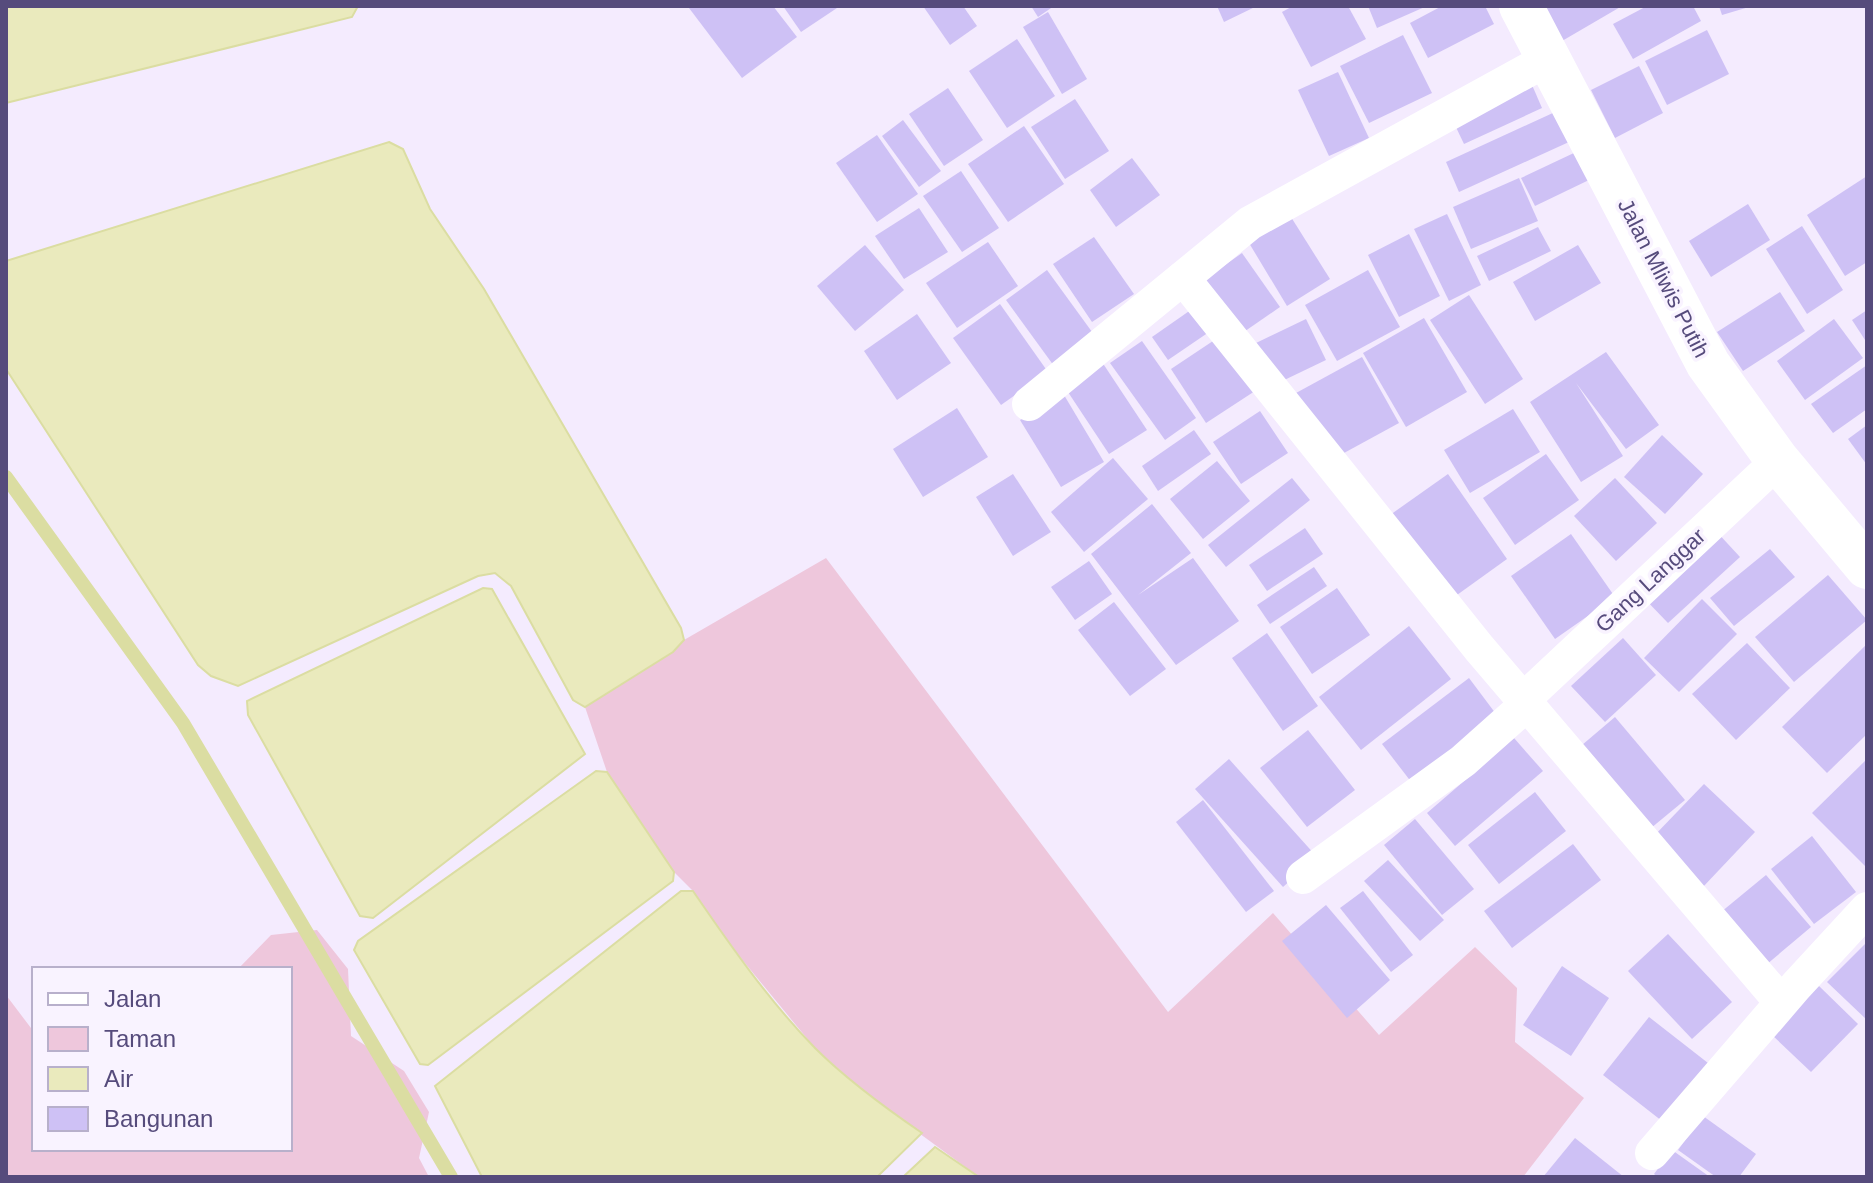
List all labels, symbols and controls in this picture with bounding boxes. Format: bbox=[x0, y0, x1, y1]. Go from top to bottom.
street label: Jalan Mliwis Putih bbox=[1613, 195, 1714, 362]
street label: Gang Langgar bbox=[1590, 523, 1710, 637]
legend bbox=[32, 967, 292, 1151]
text: Jalan bbox=[104, 985, 161, 1012]
text: Taman bbox=[104, 1025, 176, 1052]
text: Air bbox=[104, 1065, 133, 1092]
text: Bangunan bbox=[104, 1105, 213, 1132]

